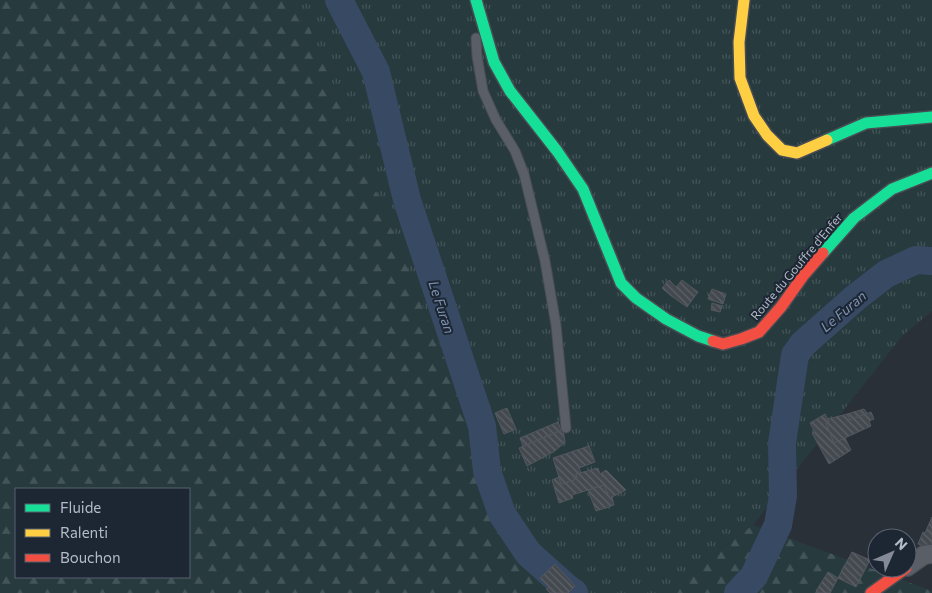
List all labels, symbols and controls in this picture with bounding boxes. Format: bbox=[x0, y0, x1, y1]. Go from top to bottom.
street label: Route du Gouffre d'Enfer bbox=[747, 210, 845, 322]
water label: Le Furan bbox=[425, 278, 459, 336]
water label: Le Furan bbox=[817, 287, 869, 335]
legend bbox=[15, 488, 190, 578]
text: Fluide bbox=[60, 498, 101, 516]
text: Ralenti bbox=[60, 523, 108, 541]
north arrow bbox=[867, 528, 917, 578]
text: N bbox=[892, 534, 911, 553]
text: Bouchon bbox=[60, 548, 121, 566]

